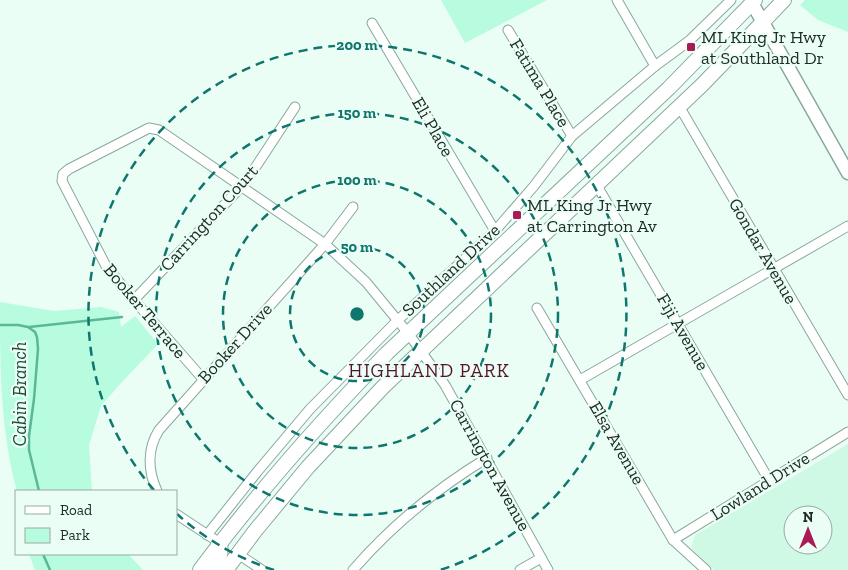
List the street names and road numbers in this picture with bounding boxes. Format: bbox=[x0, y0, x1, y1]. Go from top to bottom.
street label: Fatima Place bbox=[505, 35, 575, 131]
street label: Eli Place bbox=[407, 93, 459, 161]
street label: Carrington Court bbox=[155, 160, 263, 276]
street label: Gondar Avenue bbox=[724, 194, 802, 308]
street label: Southland Drive bbox=[397, 219, 505, 321]
street label: Booker Terrace bbox=[99, 259, 191, 363]
street label: Fiji Avenue bbox=[652, 290, 714, 374]
street label: Booker Drive bbox=[193, 298, 277, 388]
street label: Carrington Avenue bbox=[445, 395, 535, 535]
street label: Elsa Avenue bbox=[584, 397, 650, 489]
street label: Lowland Drive bbox=[706, 447, 814, 525]

